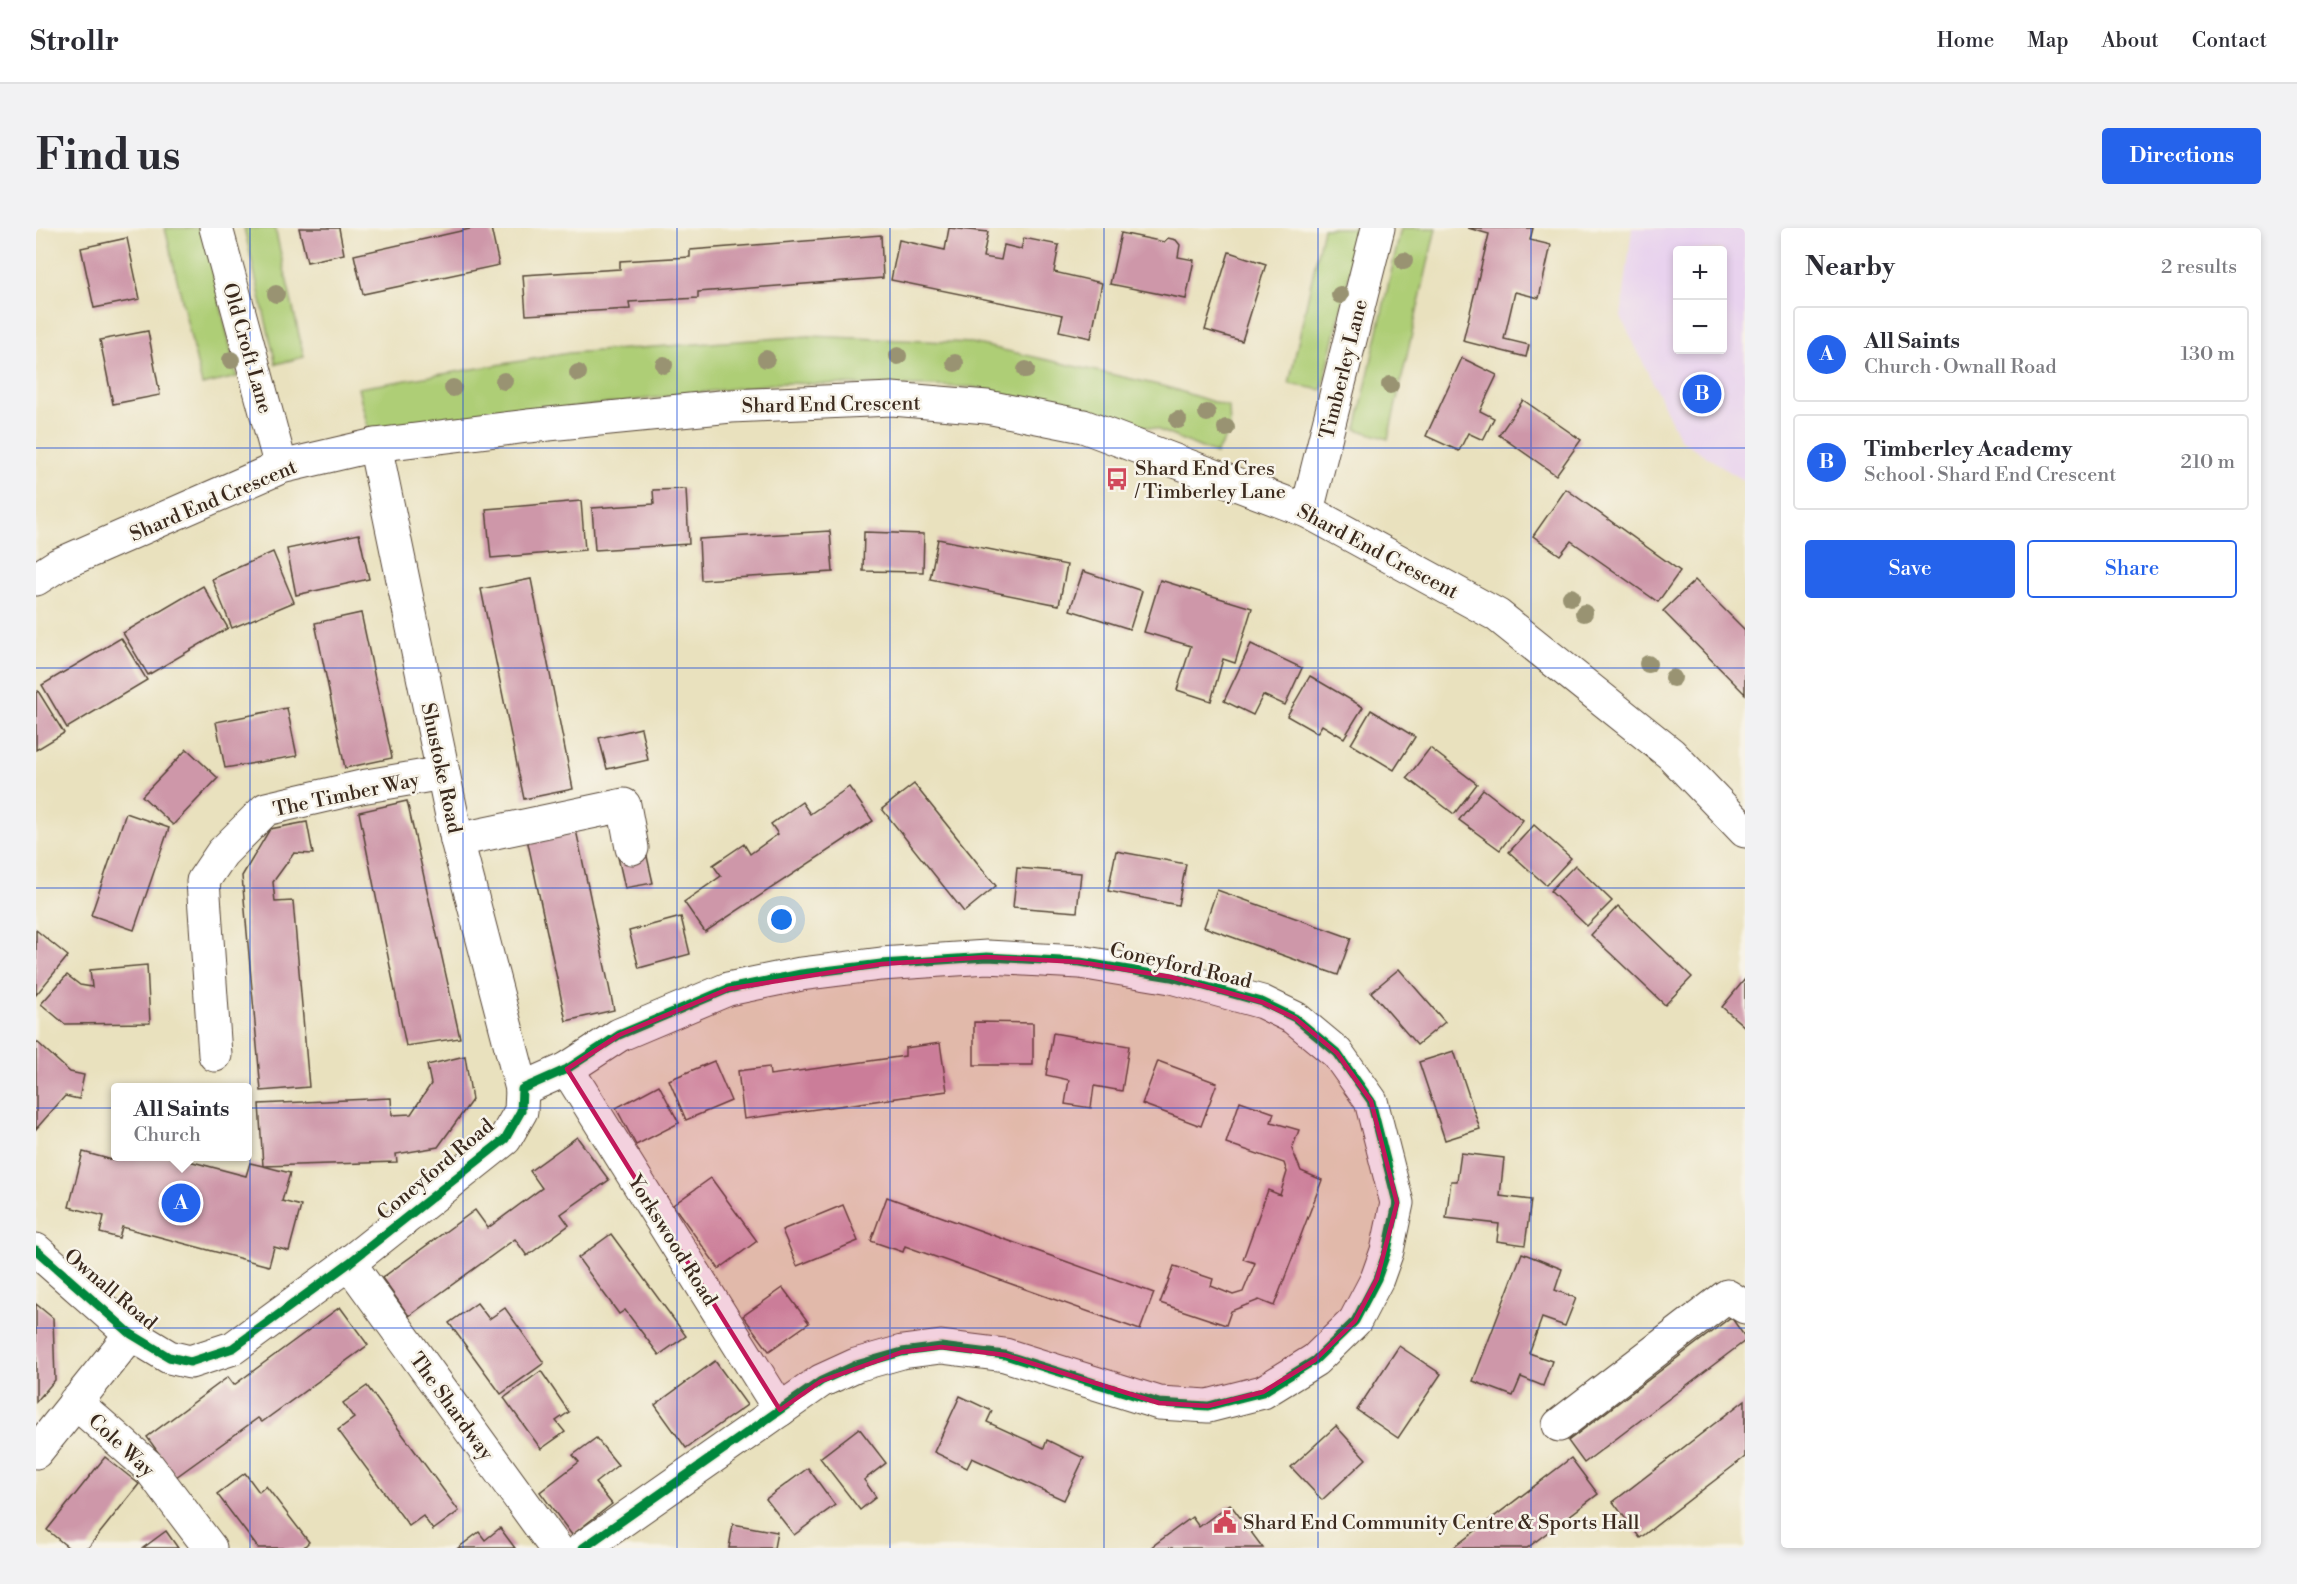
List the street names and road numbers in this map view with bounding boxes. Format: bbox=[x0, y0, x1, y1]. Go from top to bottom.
street label: Old Croft Lane bbox=[216, 280, 277, 417]
street label: Timberley Lane bbox=[1315, 297, 1374, 442]
street label: Shard End Crescent bbox=[741, 391, 921, 420]
street label: Shard End Crescent bbox=[126, 455, 301, 548]
street label: Shard End Crescent bbox=[1292, 499, 1462, 605]
street label: Shustoke Road bbox=[415, 701, 467, 836]
street label: The Timber Way bbox=[271, 768, 422, 823]
street label: Coneyford Road bbox=[1107, 938, 1255, 995]
street label: Coneyford Road bbox=[372, 1114, 500, 1226]
street label: Yorkswood Road bbox=[621, 1170, 722, 1311]
street label: Ownall Road bbox=[58, 1244, 162, 1337]
street label: The Shardway bbox=[403, 1348, 498, 1466]
street label: Cole Way bbox=[83, 1409, 160, 1483]

